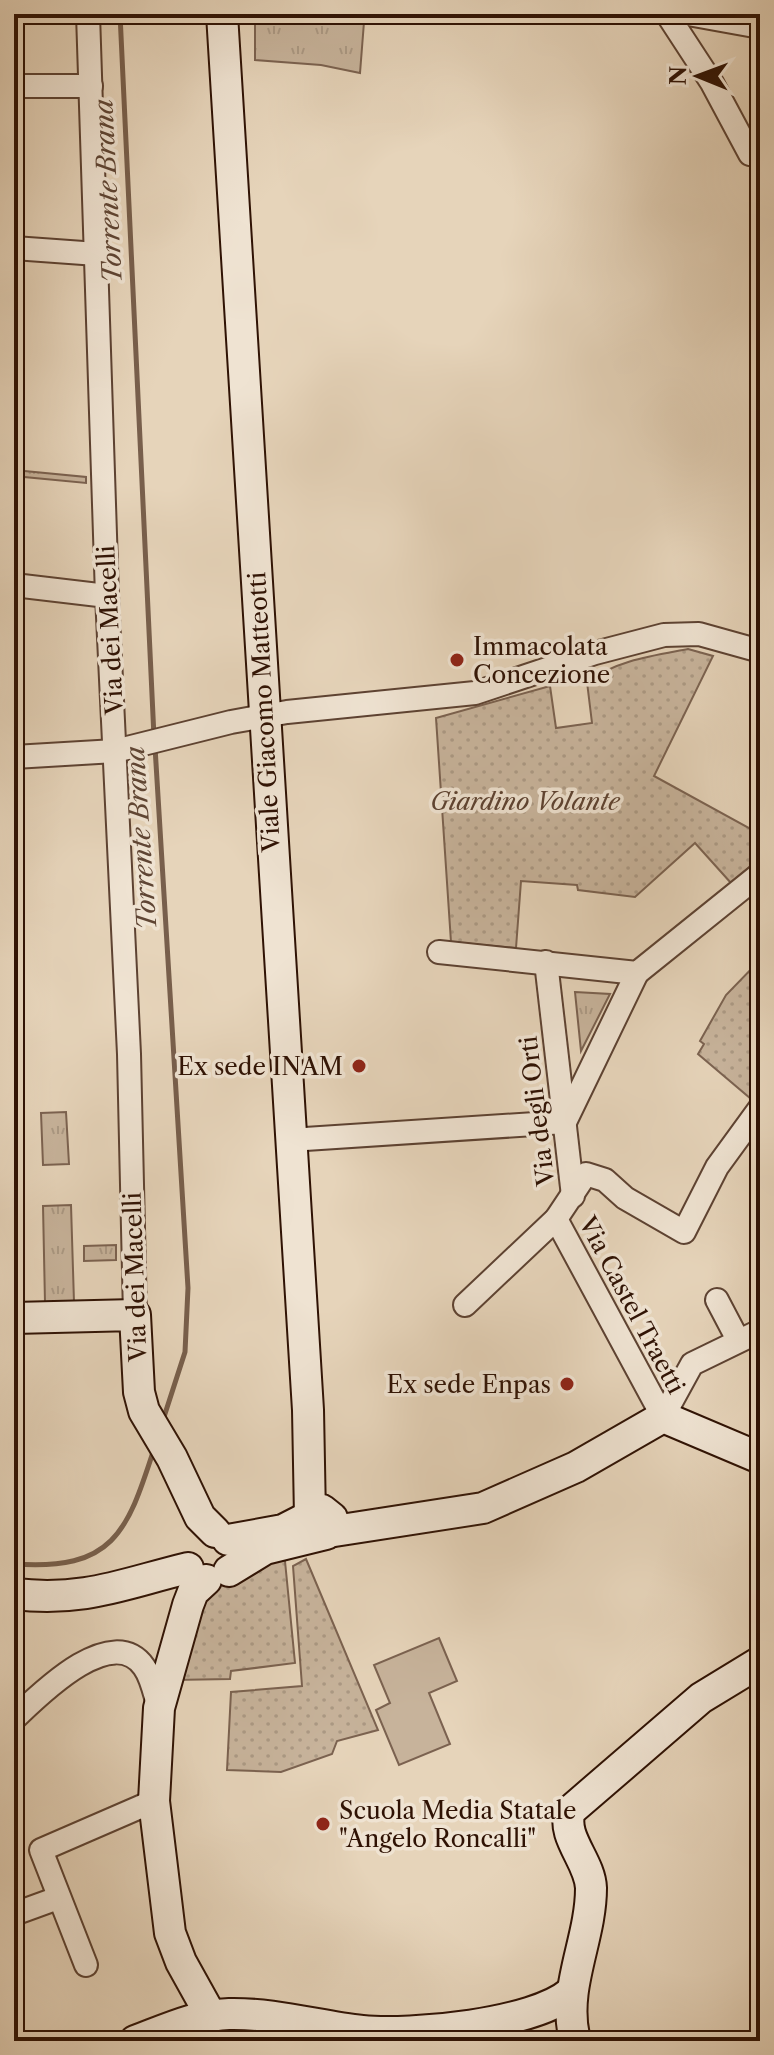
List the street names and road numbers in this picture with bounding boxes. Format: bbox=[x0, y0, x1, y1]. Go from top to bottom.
street label: Via dei Macelli bbox=[91, 545, 129, 716]
street label: Viale Giacomo Matteotti bbox=[242, 571, 286, 854]
street label: Via degli Orti bbox=[513, 1034, 561, 1189]
street label: Via dei Macelli bbox=[118, 1192, 152, 1363]
street label: Via Castel Traetti bbox=[573, 1211, 691, 1399]

